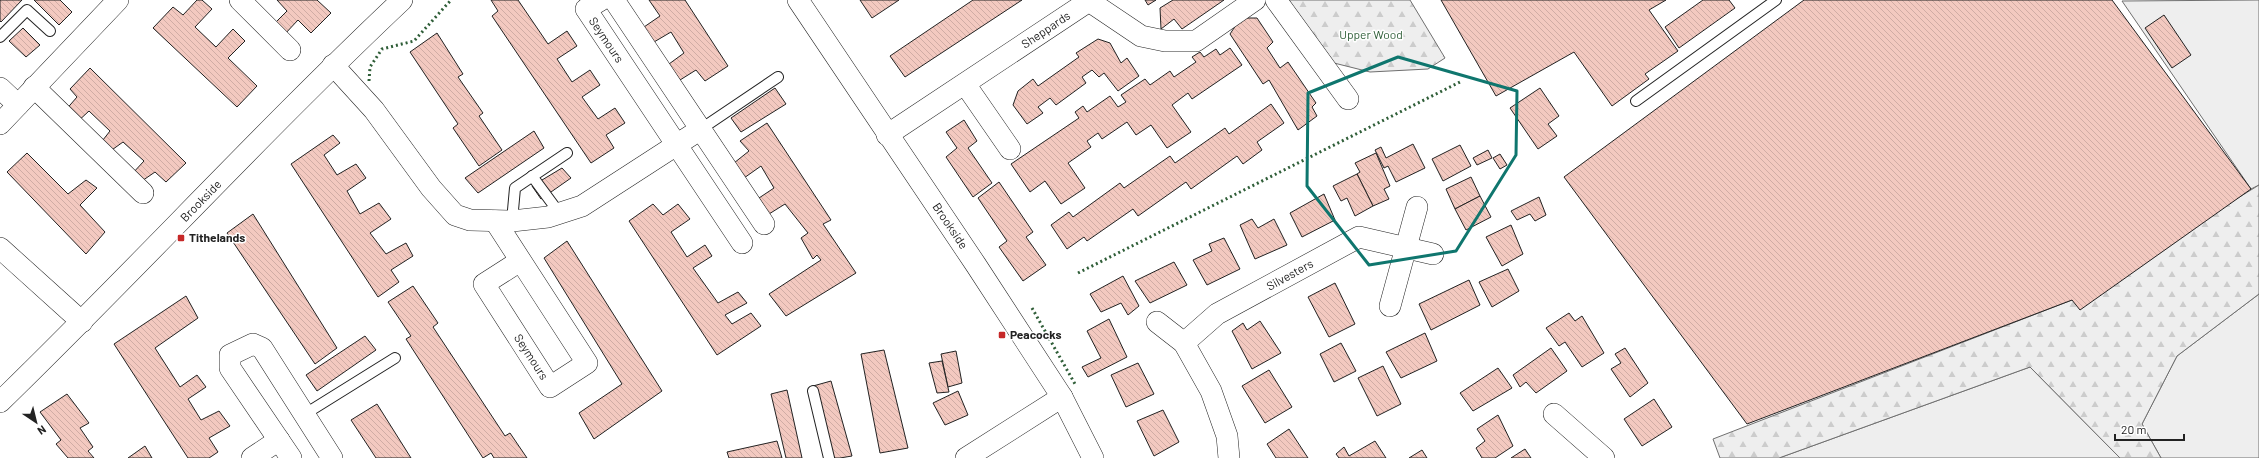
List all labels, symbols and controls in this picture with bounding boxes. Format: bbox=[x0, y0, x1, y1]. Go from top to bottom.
street label: Sheppards bbox=[1018, 8, 1073, 51]
street label: Seymours bbox=[587, 14, 627, 65]
park label: Upper Wood bbox=[1339, 27, 1403, 41]
street label: Brookside bbox=[177, 176, 224, 224]
street label: Brookside bbox=[930, 200, 971, 251]
place label: Tithelands bbox=[189, 230, 245, 244]
marker: Tithelands bbox=[176, 233, 186, 243]
street label: Silvesters bbox=[1264, 256, 1315, 293]
place label: Peacocks bbox=[1010, 327, 1061, 341]
marker: Peacocks bbox=[997, 330, 1007, 340]
street label: Seymours bbox=[512, 331, 552, 382]
north arrow bbox=[16, 402, 56, 442]
scale bar bbox=[2115, 416, 2184, 442]
text: 20 m bbox=[2121, 422, 2147, 436]
text: N bbox=[35, 423, 49, 438]

